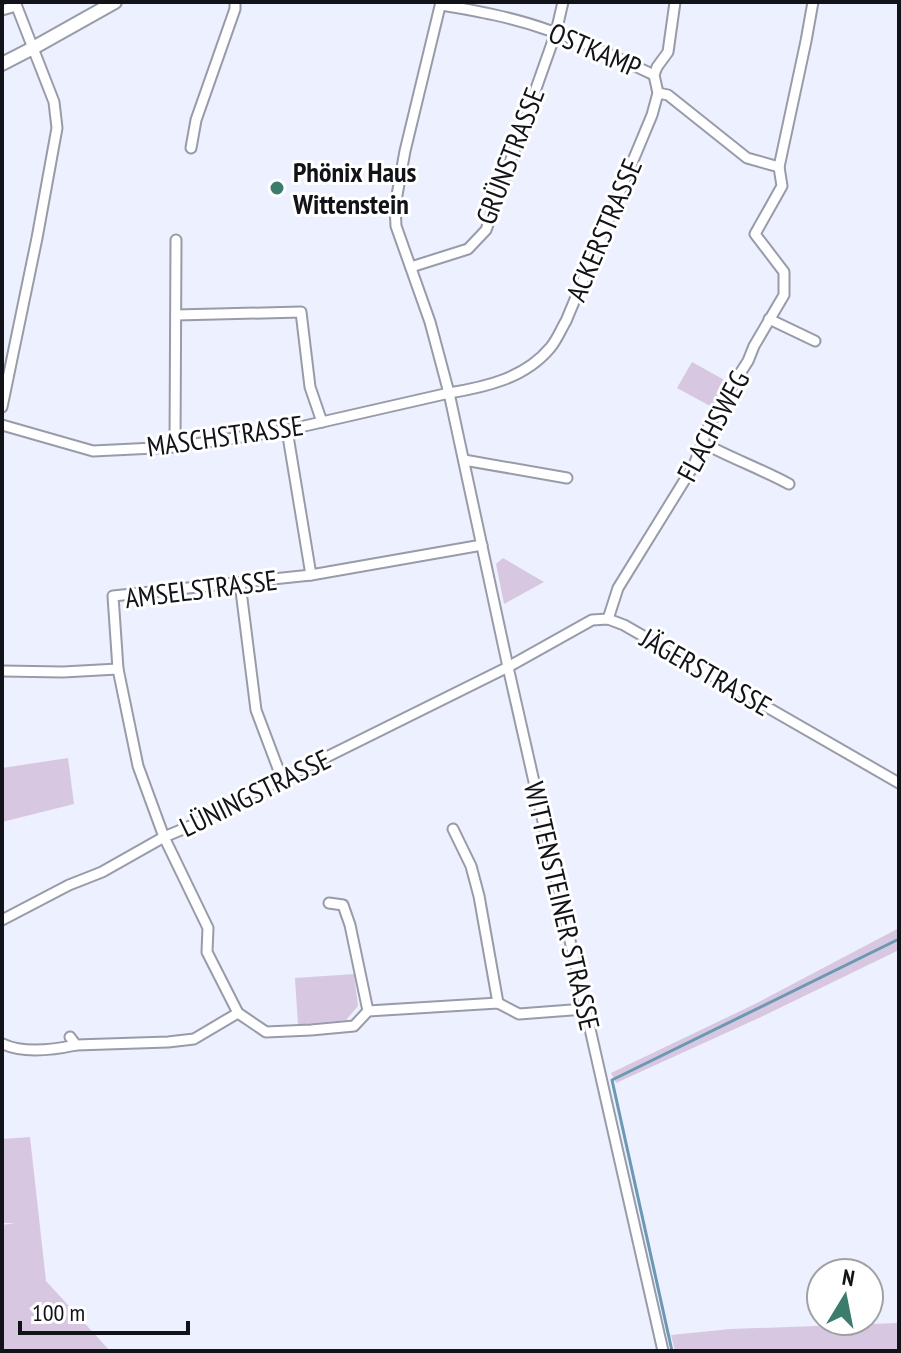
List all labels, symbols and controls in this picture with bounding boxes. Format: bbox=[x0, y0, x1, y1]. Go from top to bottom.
street label: OSTKAMP bbox=[543, 14, 647, 85]
street label: GRÜNSTRASSE bbox=[467, 82, 552, 229]
place label: Phönix Haus Wittenstein bbox=[292, 153, 417, 222]
street label: ACKERSTRASSE bbox=[557, 153, 650, 307]
marker: Phönix Haus Wittenstein bbox=[268, 179, 286, 197]
street label: FLACHSWEG bbox=[668, 364, 757, 488]
street label: MASCHSTRASSE bbox=[144, 406, 305, 465]
street label: AMSELSTRASSE bbox=[123, 561, 279, 616]
street label: JÄGERSTRASSE bbox=[633, 619, 778, 724]
street label: LÜNINGSTRASSE bbox=[173, 740, 336, 845]
street label: WITTENSTEINER STRASSE bbox=[516, 778, 609, 1034]
north arrow bbox=[805, 1257, 885, 1337]
text: N bbox=[840, 1262, 857, 1292]
scale bar bbox=[20, 1285, 188, 1335]
text: 100 m bbox=[32, 1297, 85, 1328]

